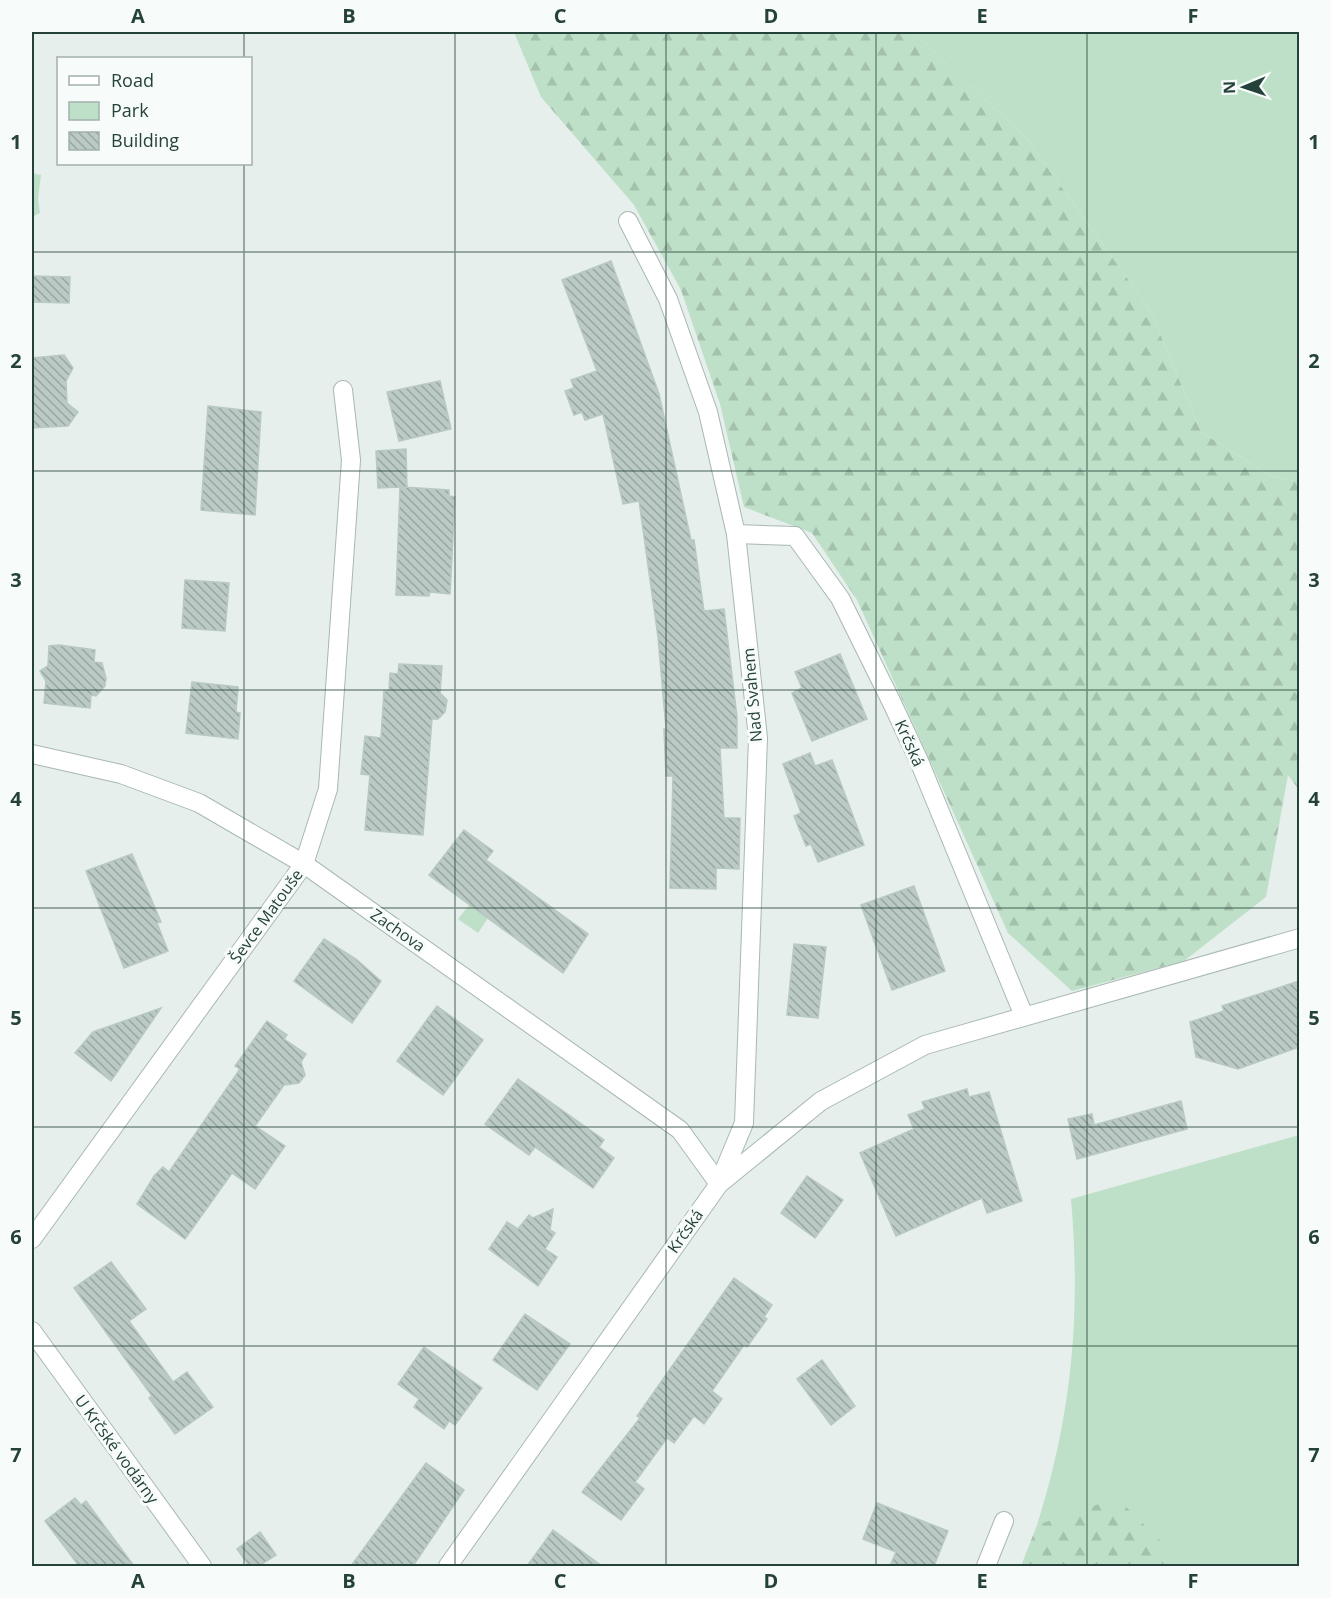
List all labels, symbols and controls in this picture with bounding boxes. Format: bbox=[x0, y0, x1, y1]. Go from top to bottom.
text: A bbox=[131, 2, 145, 29]
text: B bbox=[342, 2, 356, 29]
text: C bbox=[554, 2, 567, 29]
text: D bbox=[764, 2, 778, 29]
text: E bbox=[976, 2, 988, 29]
text: F bbox=[1188, 2, 1198, 29]
legend bbox=[57, 57, 252, 165]
north arrow bbox=[1214, 57, 1274, 117]
text: Road bbox=[111, 68, 154, 92]
text: N bbox=[1218, 81, 1240, 94]
text: Park bbox=[111, 98, 149, 122]
text: 1 bbox=[10, 128, 22, 155]
text: Building bbox=[111, 128, 179, 152]
text: 1 bbox=[1308, 128, 1320, 155]
text: 2 bbox=[10, 347, 22, 374]
text: 2 bbox=[1308, 347, 1320, 374]
text: 3 bbox=[10, 566, 22, 593]
text: 3 bbox=[1308, 566, 1320, 593]
street label: Nad Svahem bbox=[737, 647, 767, 743]
street label: Krčská bbox=[890, 716, 930, 770]
text: 4 bbox=[10, 785, 22, 812]
text: 4 bbox=[1308, 785, 1320, 812]
street label: Ševce Matouše bbox=[224, 864, 308, 968]
street label: Zachova bbox=[366, 903, 430, 957]
text: 5 bbox=[10, 1004, 22, 1031]
text: 5 bbox=[1308, 1004, 1320, 1031]
street label: Krčská bbox=[662, 1205, 708, 1257]
text: 6 bbox=[10, 1223, 22, 1250]
text: 6 bbox=[1308, 1223, 1320, 1250]
street label: U Krčské vodárny bbox=[70, 1390, 165, 1509]
text: 7 bbox=[10, 1441, 22, 1468]
text: 7 bbox=[1308, 1441, 1320, 1468]
text: A bbox=[131, 1567, 145, 1594]
text: B bbox=[342, 1567, 356, 1594]
text: C bbox=[554, 1567, 567, 1594]
text: D bbox=[764, 1567, 778, 1594]
text: E bbox=[976, 1567, 988, 1594]
text: F bbox=[1188, 1567, 1198, 1594]

